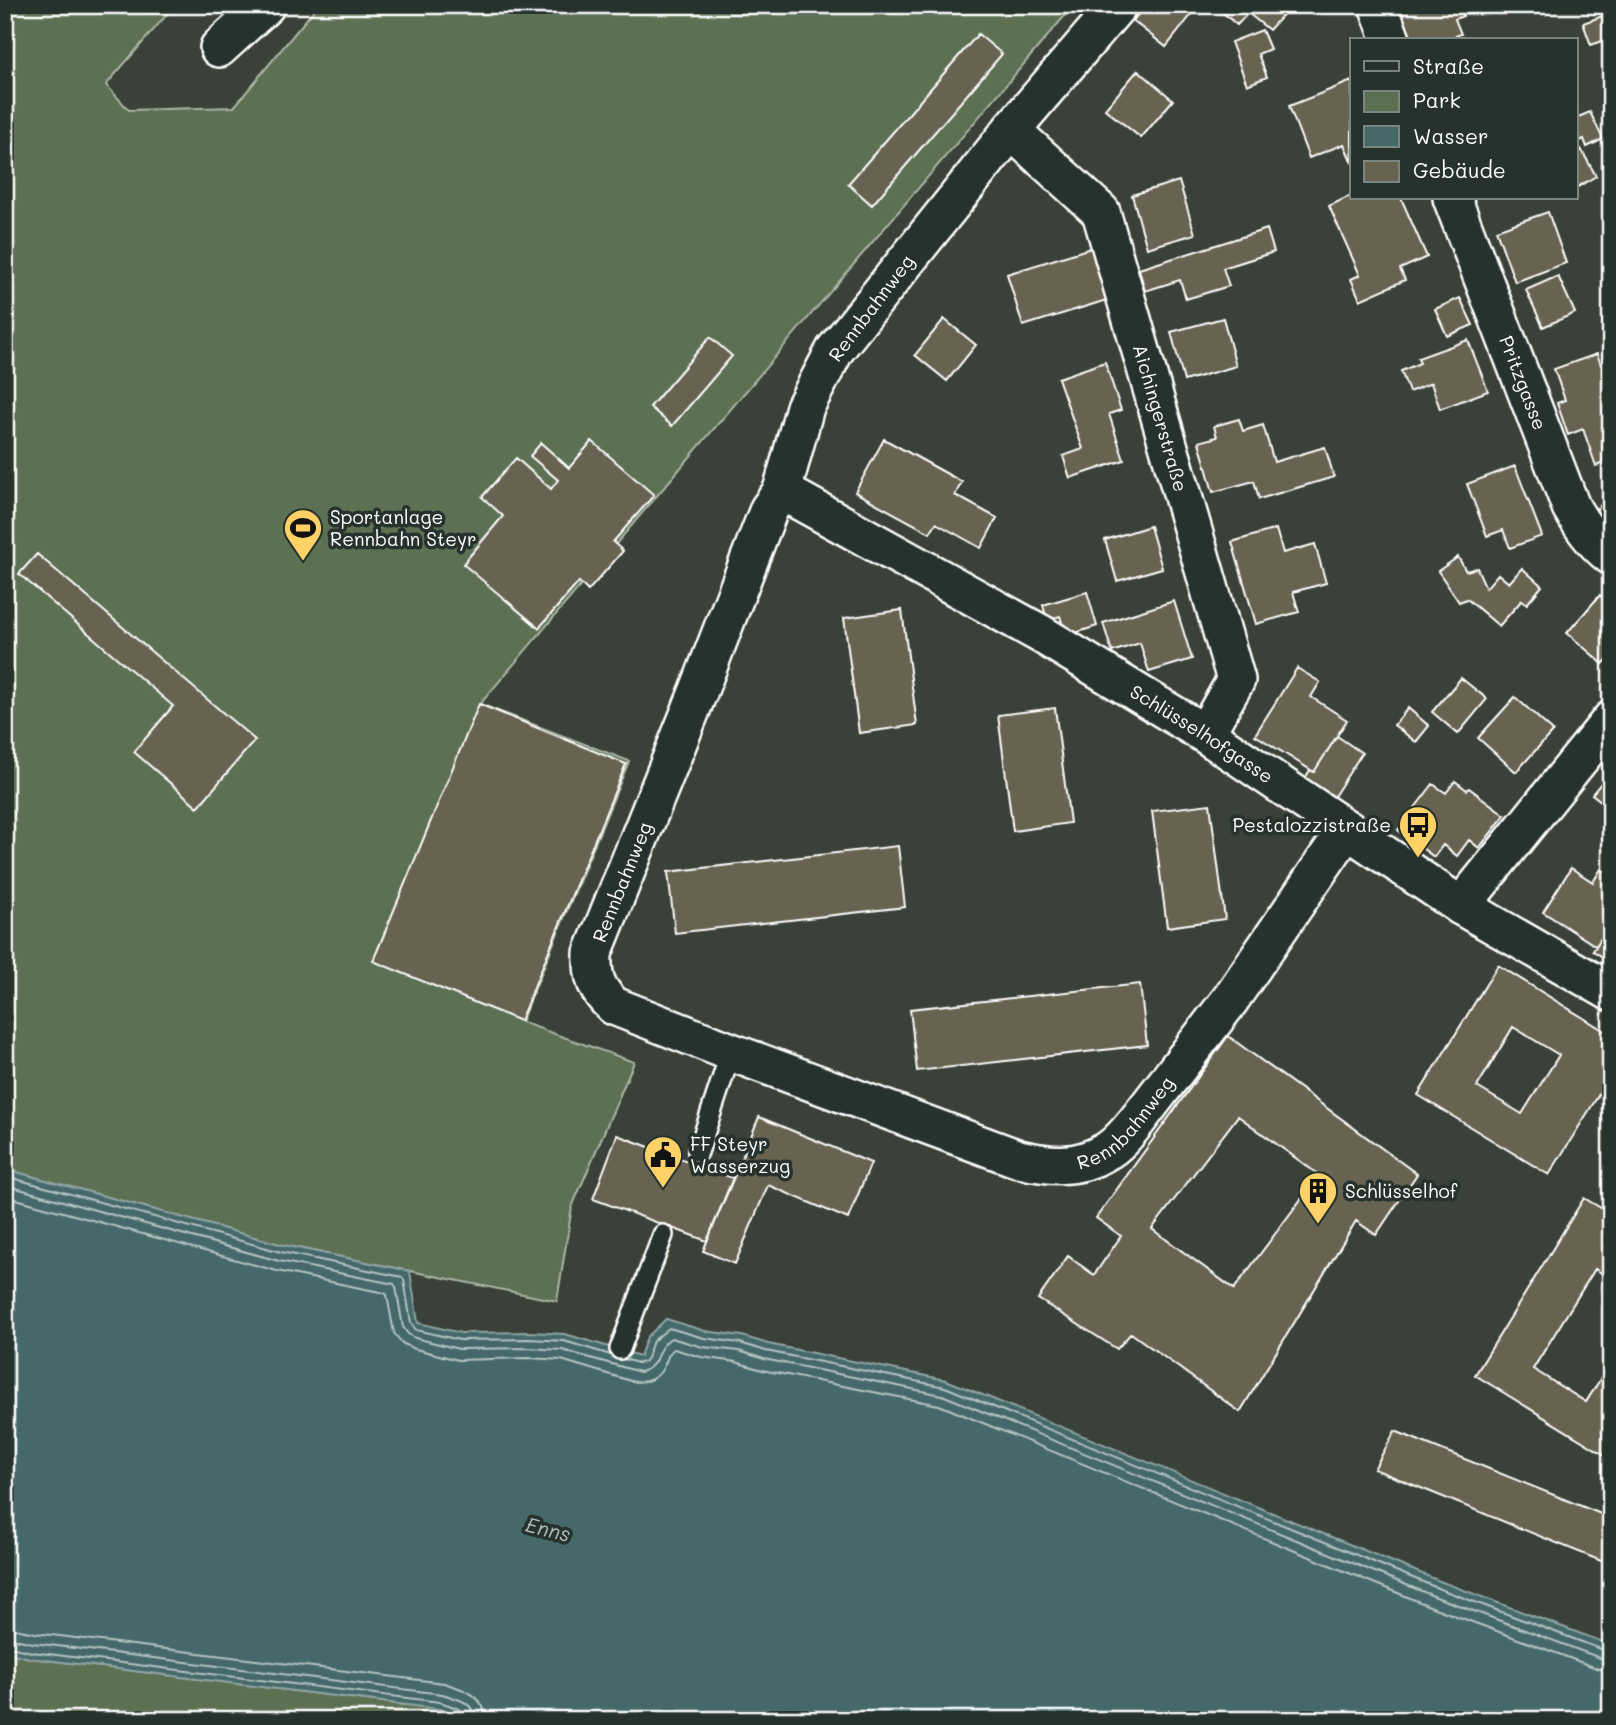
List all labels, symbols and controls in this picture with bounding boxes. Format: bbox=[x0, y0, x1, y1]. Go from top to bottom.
legend bbox=[1350, 38, 1578, 200]
text: Straße bbox=[1413, 52, 1484, 79]
text: Park bbox=[1413, 86, 1461, 113]
text: Wasser bbox=[1413, 122, 1488, 149]
text: Gebäude bbox=[1413, 156, 1506, 183]
street label: Rennbahnweg bbox=[822, 249, 919, 366]
street label: Pritzgasse bbox=[1494, 332, 1553, 433]
street label: Aichingerstraße bbox=[1128, 341, 1194, 494]
place label: Sportanlage Rennbahn Steyr bbox=[330, 504, 477, 551]
sports icon: Sportanlage Rennbahn Steyr bbox=[282, 507, 324, 562]
street label: Schlüsselhofgasse bbox=[1126, 678, 1278, 788]
bus stop icon: Pestalozzistraße bbox=[1397, 804, 1439, 859]
place label: Pestalozzistraße bbox=[1232, 812, 1391, 837]
street label: Rennbahnweg bbox=[586, 818, 657, 946]
street label: Rennbahnweg bbox=[1074, 1071, 1179, 1175]
place label: FF Steyr Wasserzug bbox=[690, 1131, 790, 1178]
public building icon: FF Steyr Wasserzug bbox=[642, 1134, 684, 1189]
building icon: Schlüsselhof bbox=[1297, 1170, 1339, 1225]
place label: Schlüsselhof bbox=[1345, 1178, 1458, 1203]
water label: Enns bbox=[523, 1510, 574, 1547]

